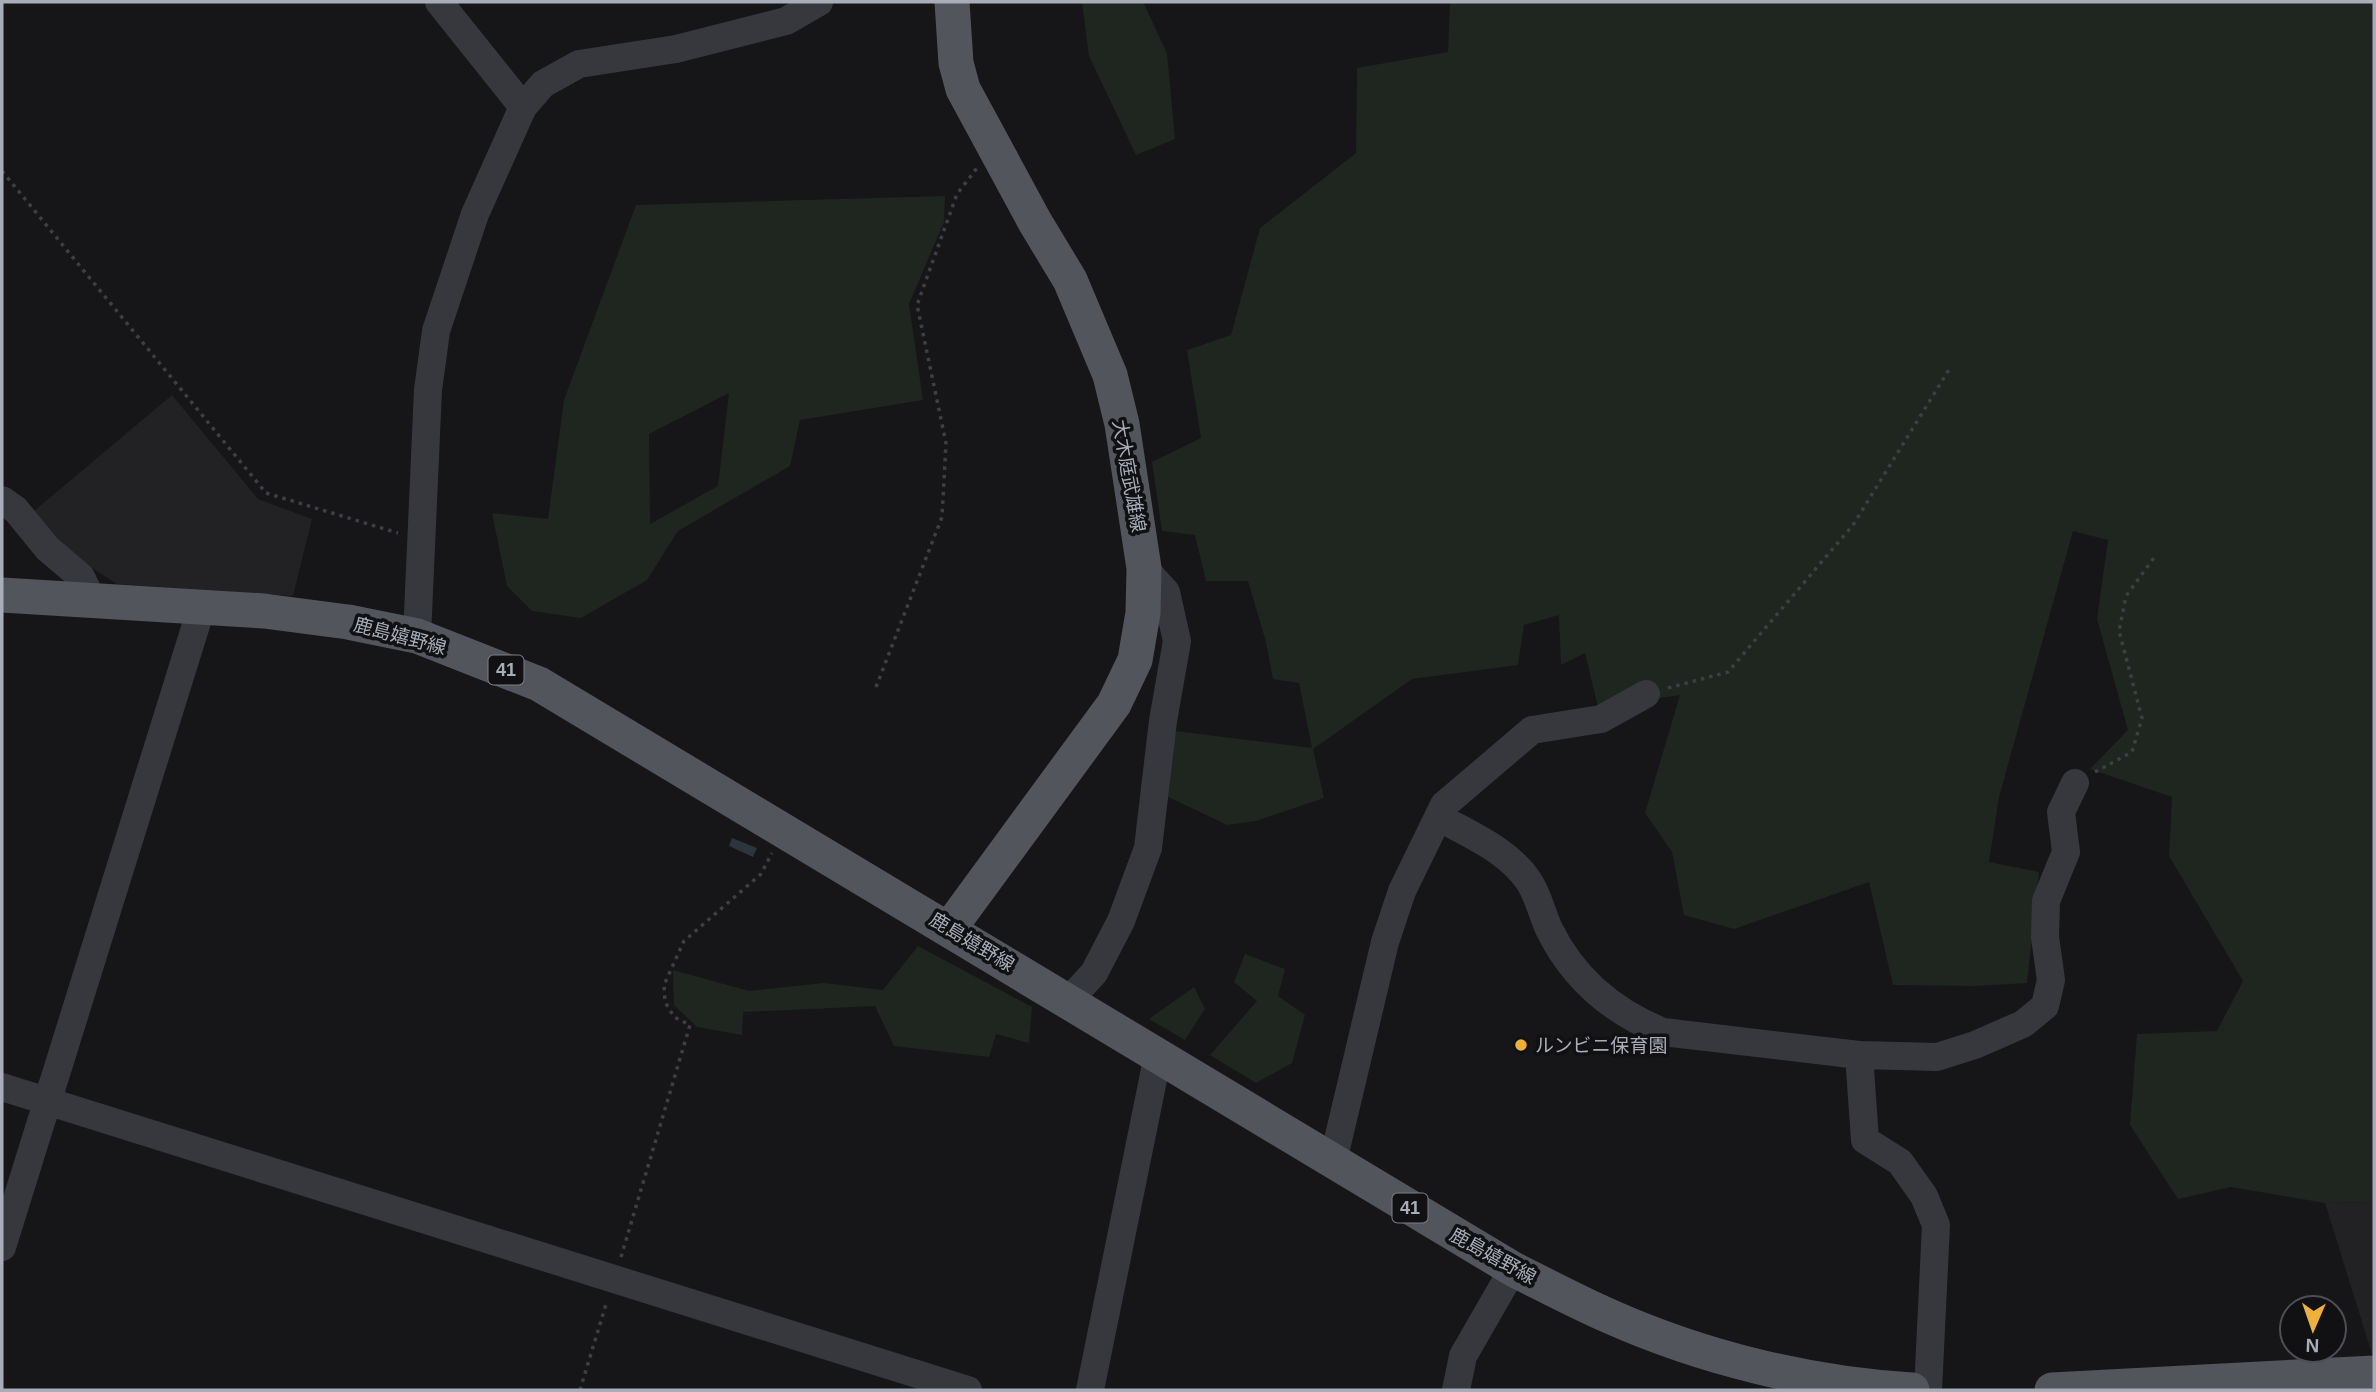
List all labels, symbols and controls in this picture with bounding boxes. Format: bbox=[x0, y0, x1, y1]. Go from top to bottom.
street label: 大木庭武雄線 bbox=[1109, 418, 1149, 534]
street label: 鹿島嬉野線 bbox=[351, 614, 449, 658]
road number: 41 bbox=[489, 656, 524, 684]
street label: 鹿島嬉野線 bbox=[926, 909, 1018, 975]
place label: ルンビニ保育園 bbox=[1535, 1035, 1668, 1056]
marker: ルンビニ保育園 bbox=[1513, 1037, 1529, 1053]
road number: 41 bbox=[1392, 1194, 1428, 1223]
street label: 鹿島嬉野線 bbox=[1446, 1224, 1540, 1288]
north arrow bbox=[2278, 1294, 2348, 1364]
text: N bbox=[2305, 1335, 2320, 1356]

